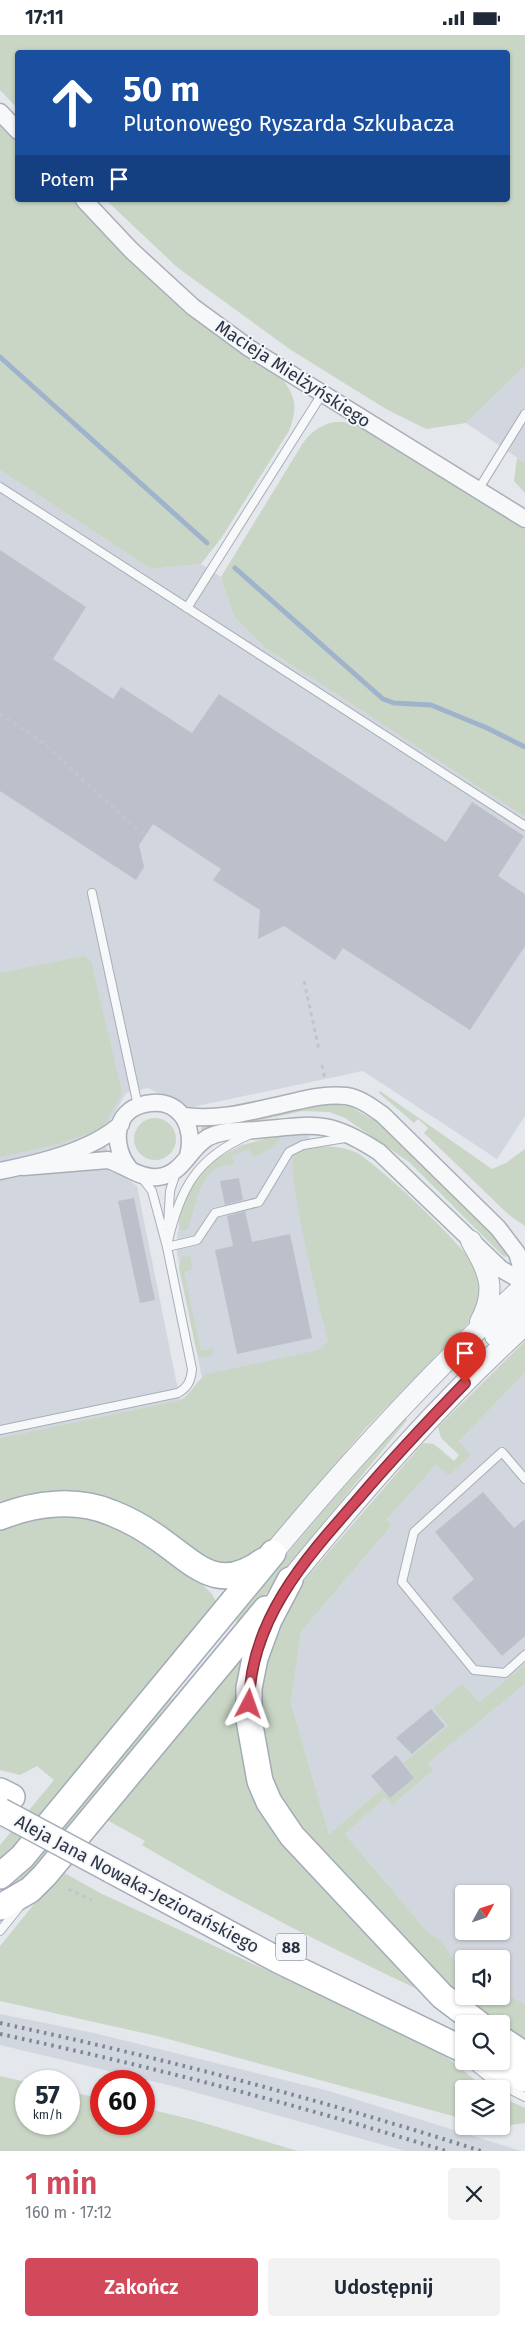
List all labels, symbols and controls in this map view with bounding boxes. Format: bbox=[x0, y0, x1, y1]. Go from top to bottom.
text: 17:11 bbox=[25, 6, 64, 29]
text: 50 m bbox=[123, 68, 200, 110]
icon: ahead bbox=[40, 70, 105, 135]
text: Plutonowego Ryszarda Szkubacza bbox=[123, 110, 455, 137]
icon: arrive bbox=[105, 165, 133, 193]
text: Potem bbox=[40, 168, 95, 191]
street label: Macieja Mielżyńskiego bbox=[211, 316, 375, 432]
pin bbox=[444, 1332, 486, 1383]
icon: arrive bbox=[451, 1339, 479, 1367]
position arrow bbox=[222, 1677, 274, 1729]
street label: Aleja Jana Nowaka-Jeziorańskiego bbox=[11, 1810, 263, 1958]
north arrow bbox=[455, 1885, 510, 1940]
map controls bbox=[455, 1885, 510, 2135]
road number: 88 bbox=[276, 1933, 306, 1960]
button: sound bbox=[455, 1950, 510, 2005]
button: search bbox=[455, 2015, 510, 2070]
speed limit sign: 60 bbox=[90, 2070, 155, 2135]
button: layers bbox=[455, 2080, 510, 2135]
text: 57 bbox=[35, 2081, 60, 2111]
text: km/h bbox=[33, 2108, 62, 2122]
text: 1 min bbox=[25, 2166, 97, 2202]
button: close bbox=[448, 2168, 500, 2220]
text: 160 m · 17:12 bbox=[25, 2203, 112, 2222]
button: Zakończ bbox=[25, 2258, 258, 2316]
button: Udostępnij bbox=[268, 2258, 500, 2316]

